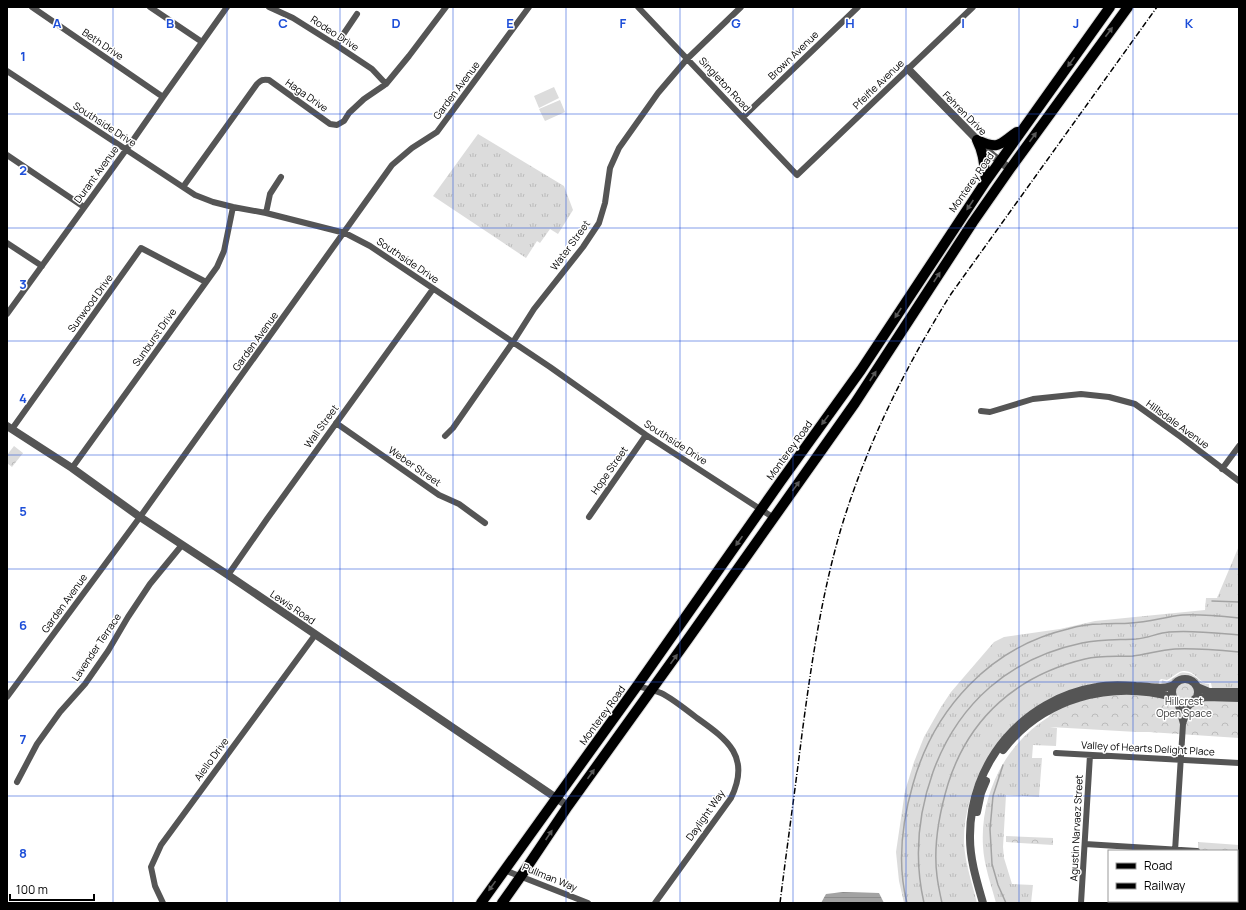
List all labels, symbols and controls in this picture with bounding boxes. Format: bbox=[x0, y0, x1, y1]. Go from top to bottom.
street label: Rodeo Drive bbox=[308, 12, 362, 54]
text: A bbox=[53, 14, 62, 32]
text: B bbox=[166, 14, 174, 32]
text: C bbox=[278, 14, 288, 32]
text: D bbox=[391, 14, 401, 32]
text: E bbox=[506, 14, 514, 32]
text: F bbox=[620, 14, 627, 32]
text: G bbox=[731, 14, 741, 32]
text: H bbox=[845, 14, 855, 32]
text: I bbox=[961, 14, 965, 32]
text: J bbox=[1073, 14, 1079, 32]
text: K bbox=[1185, 14, 1194, 32]
street label: Beth Drive bbox=[79, 25, 127, 63]
street label: Brown Avenue bbox=[765, 27, 821, 83]
one-way arrow bbox=[1105, 27, 1114, 38]
text: 1 bbox=[20, 47, 26, 65]
street label: Singleton Road bbox=[696, 54, 754, 114]
street label: Pfeifle Avenue bbox=[849, 56, 907, 112]
one-way arrow bbox=[1067, 56, 1075, 67]
street label: Garden Avenue bbox=[429, 58, 483, 122]
street label: Haga Drive bbox=[283, 75, 331, 115]
street label: Fehren Drive bbox=[940, 88, 990, 138]
street label: Southside Drive bbox=[71, 98, 139, 150]
one-way arrow bbox=[1028, 132, 1036, 142]
street label: Durant Avenue bbox=[70, 142, 122, 206]
street label: Monterey Road bbox=[945, 149, 997, 215]
text: 2 bbox=[19, 161, 27, 179]
one-way arrow bbox=[966, 199, 974, 210]
street label: Water Street bbox=[547, 217, 593, 273]
street label: Southside Drive bbox=[374, 234, 442, 286]
street label: Sunwood Drive bbox=[64, 271, 116, 335]
one-way arrow bbox=[933, 272, 941, 283]
text: 3 bbox=[19, 275, 27, 293]
street label: Sunburst Drive bbox=[129, 305, 179, 369]
street label: Garden Avenue bbox=[229, 308, 281, 373]
one-way arrow bbox=[894, 308, 902, 318]
one-way arrow bbox=[869, 370, 876, 382]
text: 4 bbox=[19, 389, 27, 407]
street label: Hillsdale Avenue bbox=[1144, 396, 1213, 452]
street label: Wall Street bbox=[300, 401, 342, 451]
one-way arrow bbox=[821, 415, 829, 426]
street label: Southside Drive bbox=[642, 416, 710, 468]
street label: Monterey Road bbox=[763, 417, 815, 482]
street label: Weber Street bbox=[386, 443, 444, 489]
street label: Hope Street bbox=[587, 443, 631, 497]
one-way arrow bbox=[792, 481, 800, 491]
text: 5 bbox=[19, 502, 27, 520]
one-way arrow bbox=[735, 536, 743, 546]
street label: Garden Avenue bbox=[38, 570, 90, 635]
street label: Lewis Road bbox=[268, 587, 318, 627]
street label: Lavender Terrace bbox=[68, 610, 124, 684]
text: 6 bbox=[19, 616, 27, 634]
one-way arrow bbox=[669, 653, 678, 664]
street label: Monterey Road bbox=[576, 682, 628, 747]
park label: Hillcrest Open Space bbox=[1156, 694, 1212, 720]
text: 7 bbox=[20, 730, 27, 748]
street label: Aiello Drive bbox=[190, 734, 232, 784]
street label: Valley of Hearts Delight Place bbox=[1081, 738, 1215, 758]
one-way arrow bbox=[587, 769, 595, 779]
street label: Agustin Narvaez Street bbox=[1066, 774, 1086, 882]
street label: Daylight Way bbox=[682, 786, 728, 843]
one-way arrow bbox=[545, 830, 552, 841]
text: 8 bbox=[19, 844, 27, 862]
legend bbox=[1108, 850, 1238, 902]
text: Road bbox=[1144, 857, 1172, 874]
street label: Pullman Way bbox=[520, 860, 580, 895]
scale bar bbox=[10, 876, 94, 902]
text: Railway bbox=[1144, 877, 1186, 894]
text: 100 m bbox=[16, 881, 48, 898]
one-way arrow bbox=[488, 881, 497, 892]

